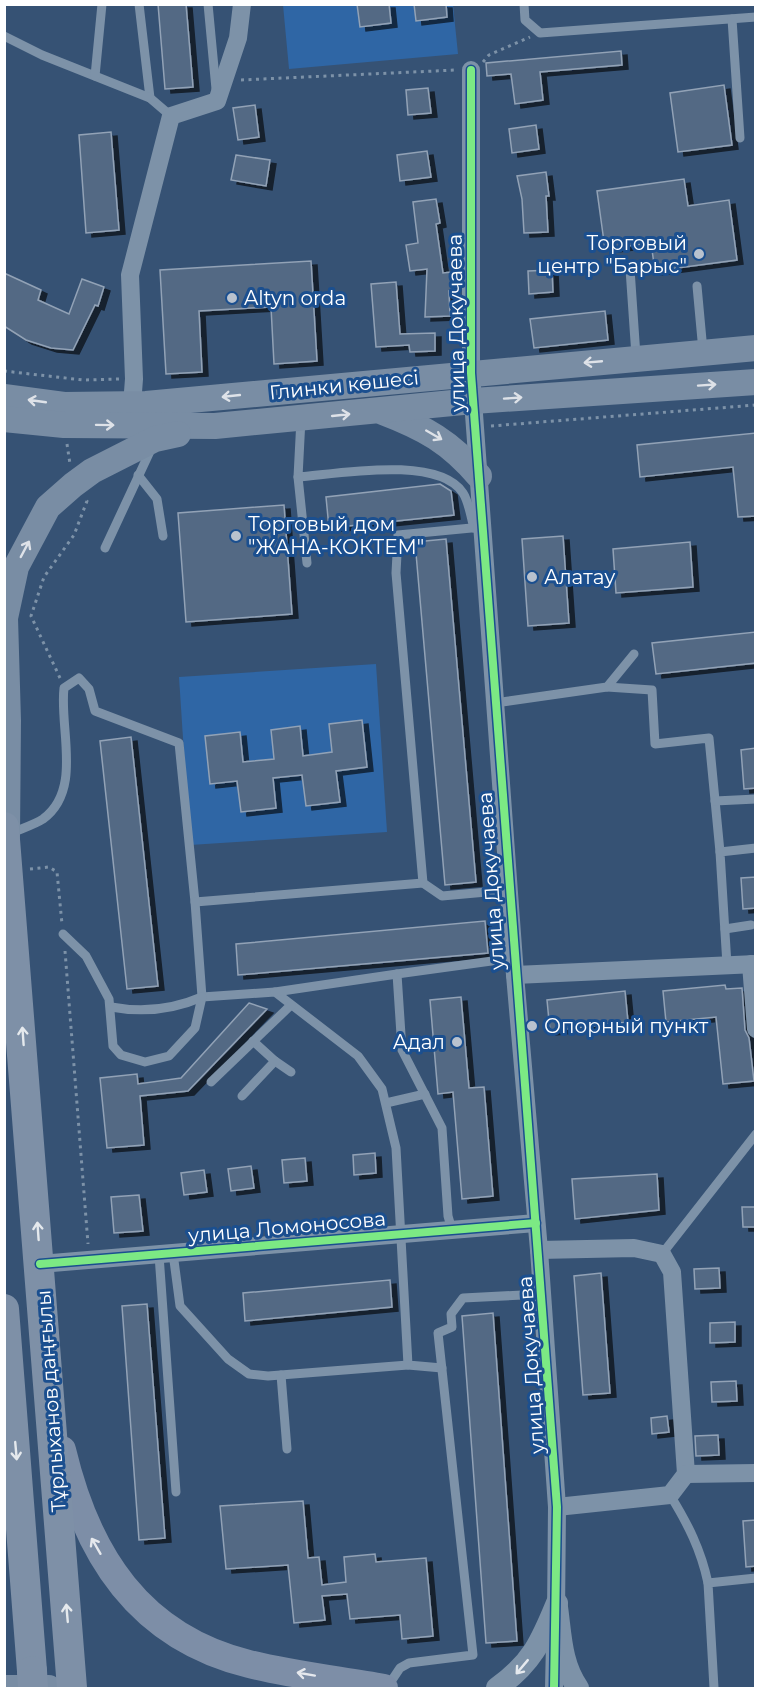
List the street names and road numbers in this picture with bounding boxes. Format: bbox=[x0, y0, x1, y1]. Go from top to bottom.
street label: улица Докучаева bbox=[442, 234, 470, 413]
street label: Глинки көшесі bbox=[268, 365, 420, 405]
street label: улица Докучаева bbox=[473, 791, 509, 972]
street label: улица Ломоносова bbox=[186, 1206, 387, 1248]
street label: улица Докучаева bbox=[513, 1275, 549, 1456]
street label: Тұрлыханов даңғылы bbox=[31, 1289, 71, 1513]

